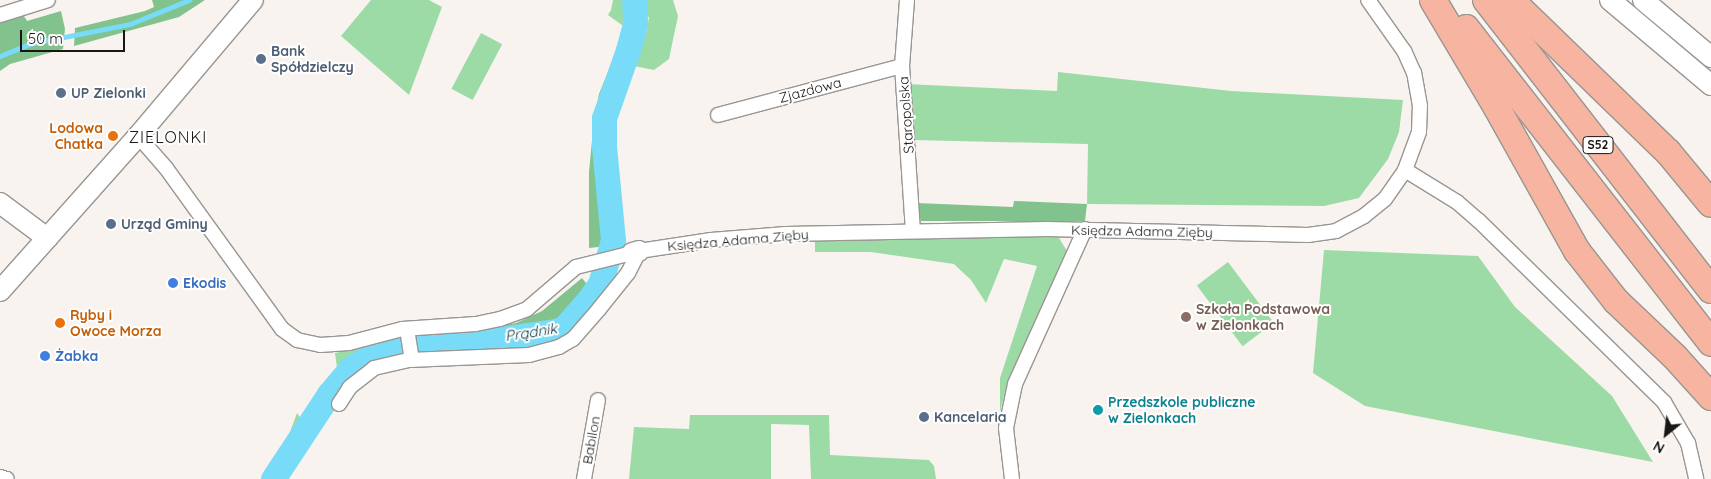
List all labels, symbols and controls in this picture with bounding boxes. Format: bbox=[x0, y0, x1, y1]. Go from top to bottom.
scale bar bbox=[22, 20, 128, 52]
text: 50 m bbox=[28, 29, 63, 48]
place label: Bank Spółdzielczy bbox=[271, 43, 354, 75]
marker: Bank Spółdzielczy bbox=[255, 53, 267, 65]
street label: Zjazdowa bbox=[777, 74, 843, 106]
street label: Staropolska bbox=[895, 76, 917, 154]
place label: UP Zielonki bbox=[71, 85, 146, 101]
marker: UP Zielonki bbox=[55, 87, 67, 99]
place label: Lodowa Chatka bbox=[49, 120, 103, 152]
district label: ZIELONKI bbox=[128, 127, 208, 147]
marker: Lodowa Chatka bbox=[107, 130, 119, 142]
road number: S52 bbox=[1582, 136, 1614, 154]
place label: Urząd Gminy bbox=[121, 216, 208, 232]
marker: Urząd Gminy bbox=[105, 218, 117, 230]
street label: Księdza Adama Zięby bbox=[1071, 221, 1213, 241]
street label: Księdza Adama Zięby bbox=[667, 225, 809, 255]
place label: Ekodis bbox=[183, 275, 226, 291]
marker: Ekodis bbox=[167, 277, 179, 289]
place label: Szkoła Podstawowa w Zielonkach bbox=[1196, 301, 1330, 334]
place label: Ryby i Owoce Morza bbox=[70, 307, 161, 340]
marker: Szkoła Podstawowa w Zielonkach bbox=[1180, 311, 1192, 323]
marker: Ryby i Owoce Morza bbox=[54, 317, 66, 329]
water label: Prądnik bbox=[504, 319, 558, 345]
place label: Żabka bbox=[55, 348, 98, 364]
marker: Żabka bbox=[39, 350, 51, 362]
place label: Przedszkole publiczne w Zielonkach bbox=[1108, 394, 1255, 427]
marker: Przedszkole publiczne w Zielonkach bbox=[1092, 404, 1104, 416]
place label: Kancelaria bbox=[934, 409, 1007, 425]
north arrow bbox=[1641, 409, 1691, 459]
marker: Kancelaria bbox=[918, 411, 930, 423]
street label: Babilon bbox=[578, 415, 604, 465]
text: N bbox=[1650, 437, 1668, 457]

